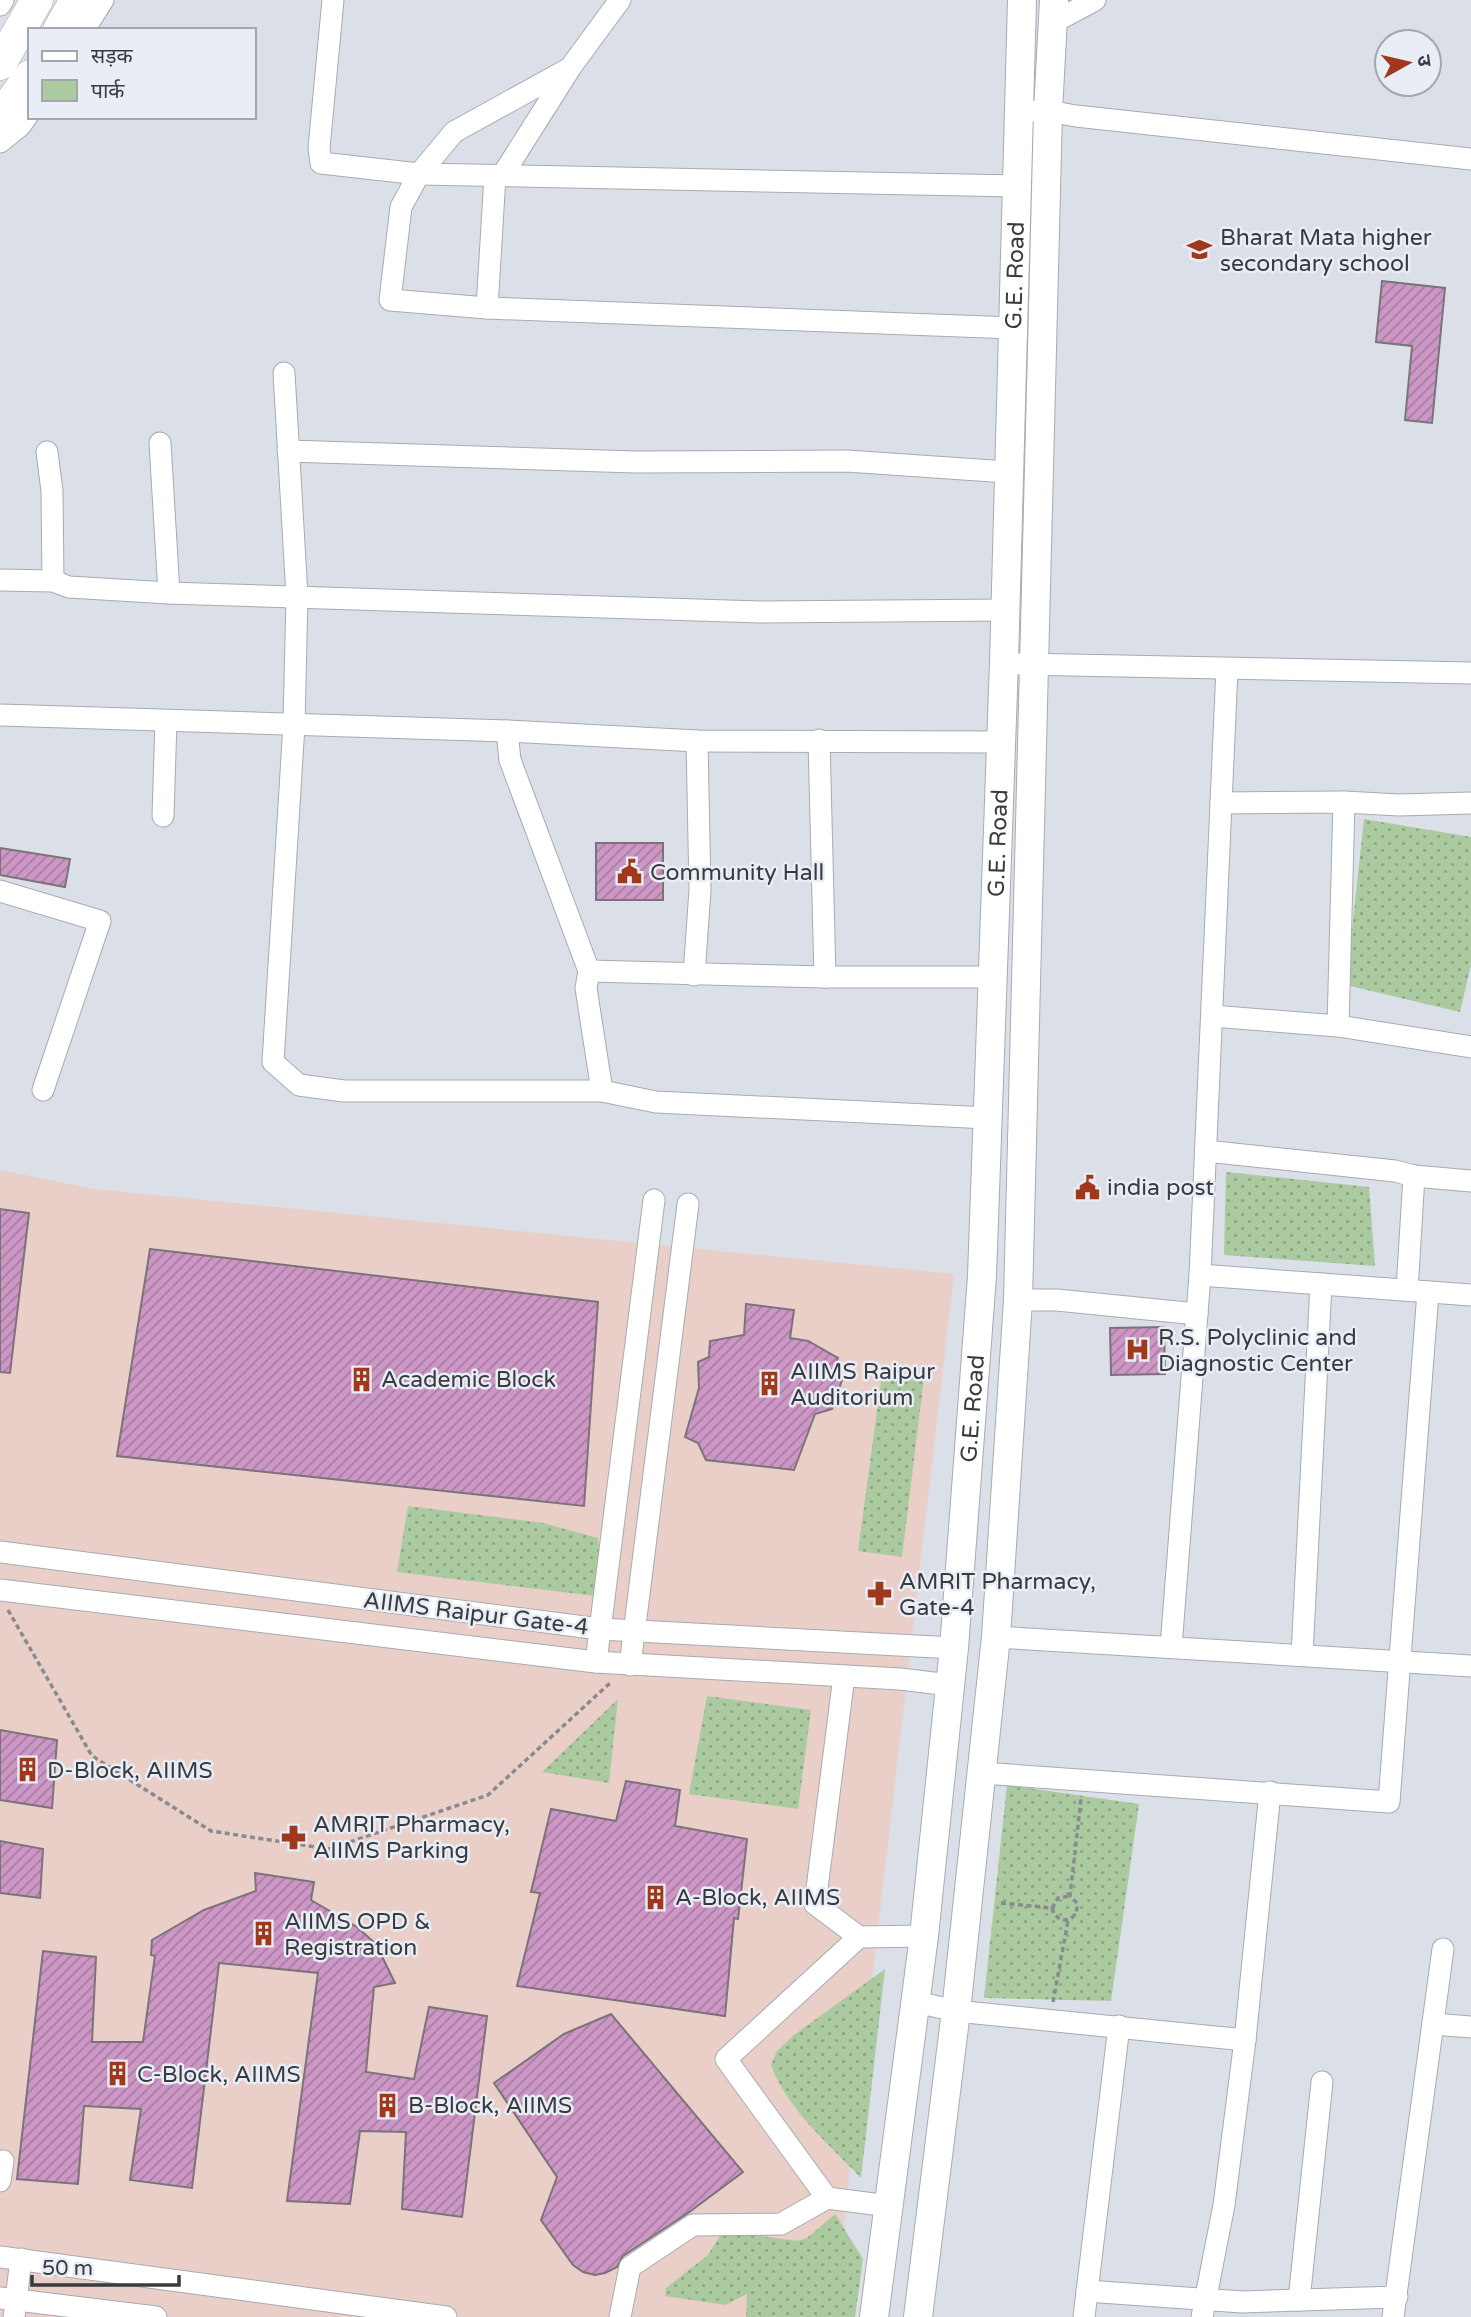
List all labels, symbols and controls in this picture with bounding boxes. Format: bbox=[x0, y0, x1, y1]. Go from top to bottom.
legend bbox=[28, 28, 256, 119]
north arrow bbox=[1373, 28, 1443, 98]
text: सड़क bbox=[91, 44, 133, 69]
text: उ bbox=[1412, 54, 1436, 69]
text: पार्क bbox=[91, 79, 125, 104]
street label: G.E. Road bbox=[1000, 221, 1031, 330]
place label: Bharat Mata higher secondary school bbox=[1220, 224, 1432, 278]
school or university icon: Bharat Mata higher secondary school bbox=[1186, 236, 1214, 264]
street label: G.E. Road bbox=[983, 789, 1014, 898]
public building icon: Community Hall bbox=[616, 858, 644, 886]
place label: Community Hall bbox=[650, 859, 824, 887]
public building icon: india post bbox=[1073, 1173, 1101, 1201]
place label: india post bbox=[1107, 1174, 1214, 1202]
place label: R.S. Polyclinic and Diagnostic Center bbox=[1158, 1324, 1357, 1378]
hospital icon: R.S. Polyclinic and Diagnostic Center bbox=[1124, 1336, 1152, 1364]
street label: G.E. Road bbox=[955, 1354, 991, 1463]
place label: AIIMS Raipur Auditorium bbox=[790, 1358, 935, 1412]
building icon: Academic Block bbox=[347, 1365, 375, 1393]
place label: Academic Block bbox=[381, 1366, 556, 1394]
building icon: AIIMS Raipur Auditorium bbox=[756, 1370, 784, 1398]
place label: AMRIT Pharmacy, Gate-4 bbox=[899, 1568, 1096, 1622]
pharmacy icon: AMRIT Pharmacy, Gate-4 bbox=[865, 1580, 893, 1608]
street label: AIIMS Raipur Gate-4 bbox=[362, 1586, 590, 1642]
building icon: D-Block, AIIMS bbox=[13, 1756, 41, 1784]
place label: D-Block, AIIMS bbox=[47, 1757, 213, 1785]
place label: AMRIT Pharmacy, AIIMS Parking bbox=[313, 1811, 510, 1865]
pharmacy icon: AMRIT Pharmacy, AIIMS Parking bbox=[279, 1823, 307, 1851]
building icon: A-Block, AIIMS bbox=[641, 1883, 669, 1911]
place label: A-Block, AIIMS bbox=[675, 1884, 840, 1912]
place label: AIIMS OPD & Registration bbox=[284, 1908, 431, 1962]
building icon: AIIMS OPD & Registration bbox=[250, 1920, 278, 1948]
building icon: C-Block, AIIMS bbox=[103, 2060, 131, 2088]
place label: C-Block, AIIMS bbox=[137, 2061, 301, 2089]
building icon: B-Block, AIIMS bbox=[374, 2091, 402, 2119]
place label: B-Block, AIIMS bbox=[408, 2092, 572, 2120]
scale bar bbox=[32, 2244, 178, 2288]
text: 50 m bbox=[42, 2256, 93, 2281]

